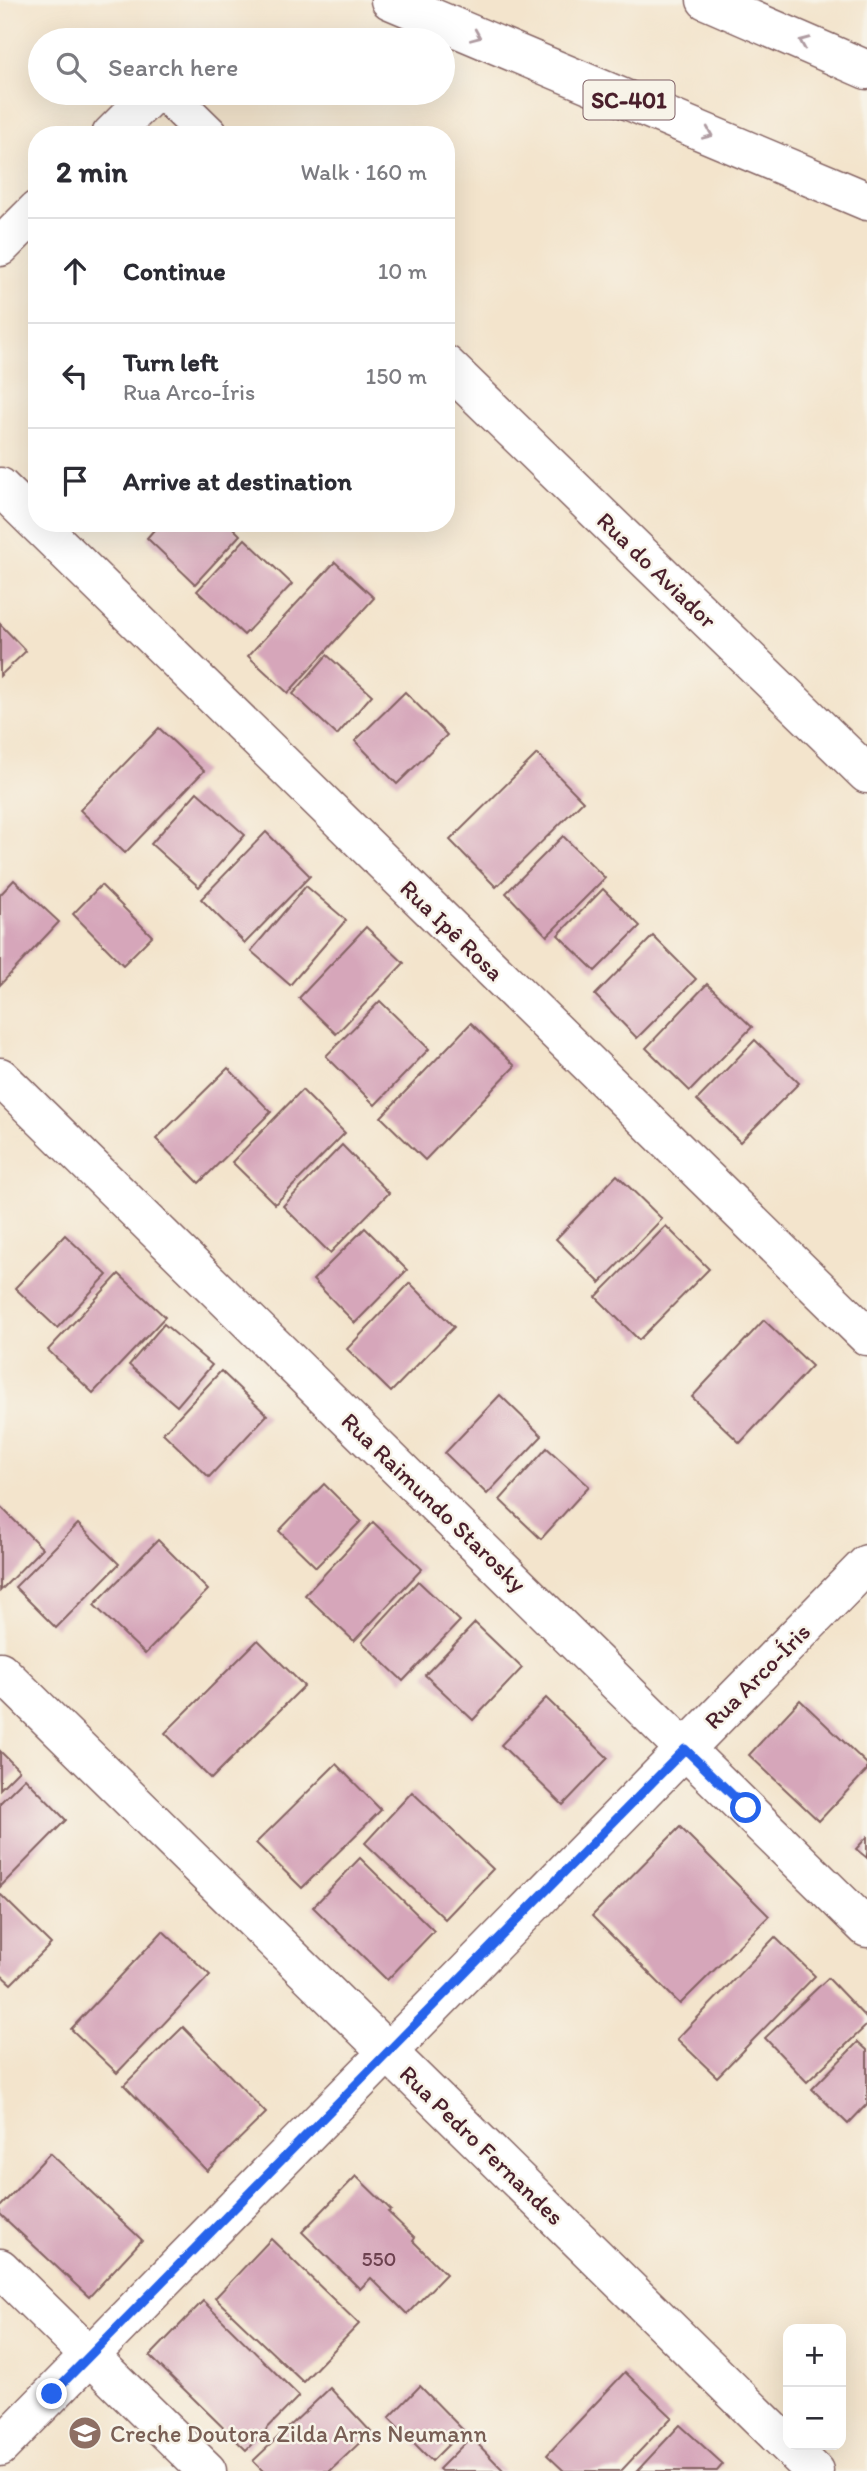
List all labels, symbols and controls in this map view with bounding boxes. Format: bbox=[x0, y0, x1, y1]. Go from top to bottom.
search box bbox=[28, 28, 455, 105]
one-way arrow bbox=[469, 28, 481, 42]
one-way arrow bbox=[799, 37, 811, 51]
icon: search bbox=[52, 48, 90, 86]
text: Search here bbox=[108, 51, 238, 83]
road number: SC-401 bbox=[584, 80, 674, 120]
one-way arrow bbox=[701, 126, 713, 140]
text: 2 min bbox=[56, 153, 127, 190]
text: Walk · 160 m bbox=[301, 158, 427, 186]
icon: ahead bbox=[56, 252, 94, 290]
text: Continue bbox=[123, 255, 226, 287]
text: 10 m bbox=[378, 257, 427, 285]
text: Turn left bbox=[123, 346, 219, 378]
icon: left bbox=[56, 357, 94, 395]
text: 150 m bbox=[366, 362, 427, 390]
text: Rua Arco-Íris bbox=[123, 378, 255, 406]
icon: arrive bbox=[56, 462, 94, 500]
text: Arrive at destination bbox=[123, 465, 352, 497]
street label: Rua do Aviador bbox=[591, 506, 723, 635]
street label: Rua Ipê Rosa bbox=[394, 874, 510, 987]
street label: Rua Raimundo Starosky bbox=[335, 1406, 533, 1598]
street label: Rua Arco-Íris bbox=[698, 1617, 816, 1735]
route start bbox=[730, 1792, 761, 1823]
street label: Rua Pedro Fernandes bbox=[394, 2059, 570, 2231]
house number: 550 bbox=[362, 2246, 397, 2271]
map controls bbox=[783, 2324, 846, 2450]
button: + bbox=[783, 2324, 846, 2387]
route end bbox=[36, 2378, 67, 2409]
button: − bbox=[783, 2387, 846, 2450]
school or university icon: Creche Doutora Zilda Arns Neumann bbox=[66, 2414, 104, 2452]
place label: Creche Doutora Zilda Arns Neumann bbox=[110, 2419, 487, 2448]

